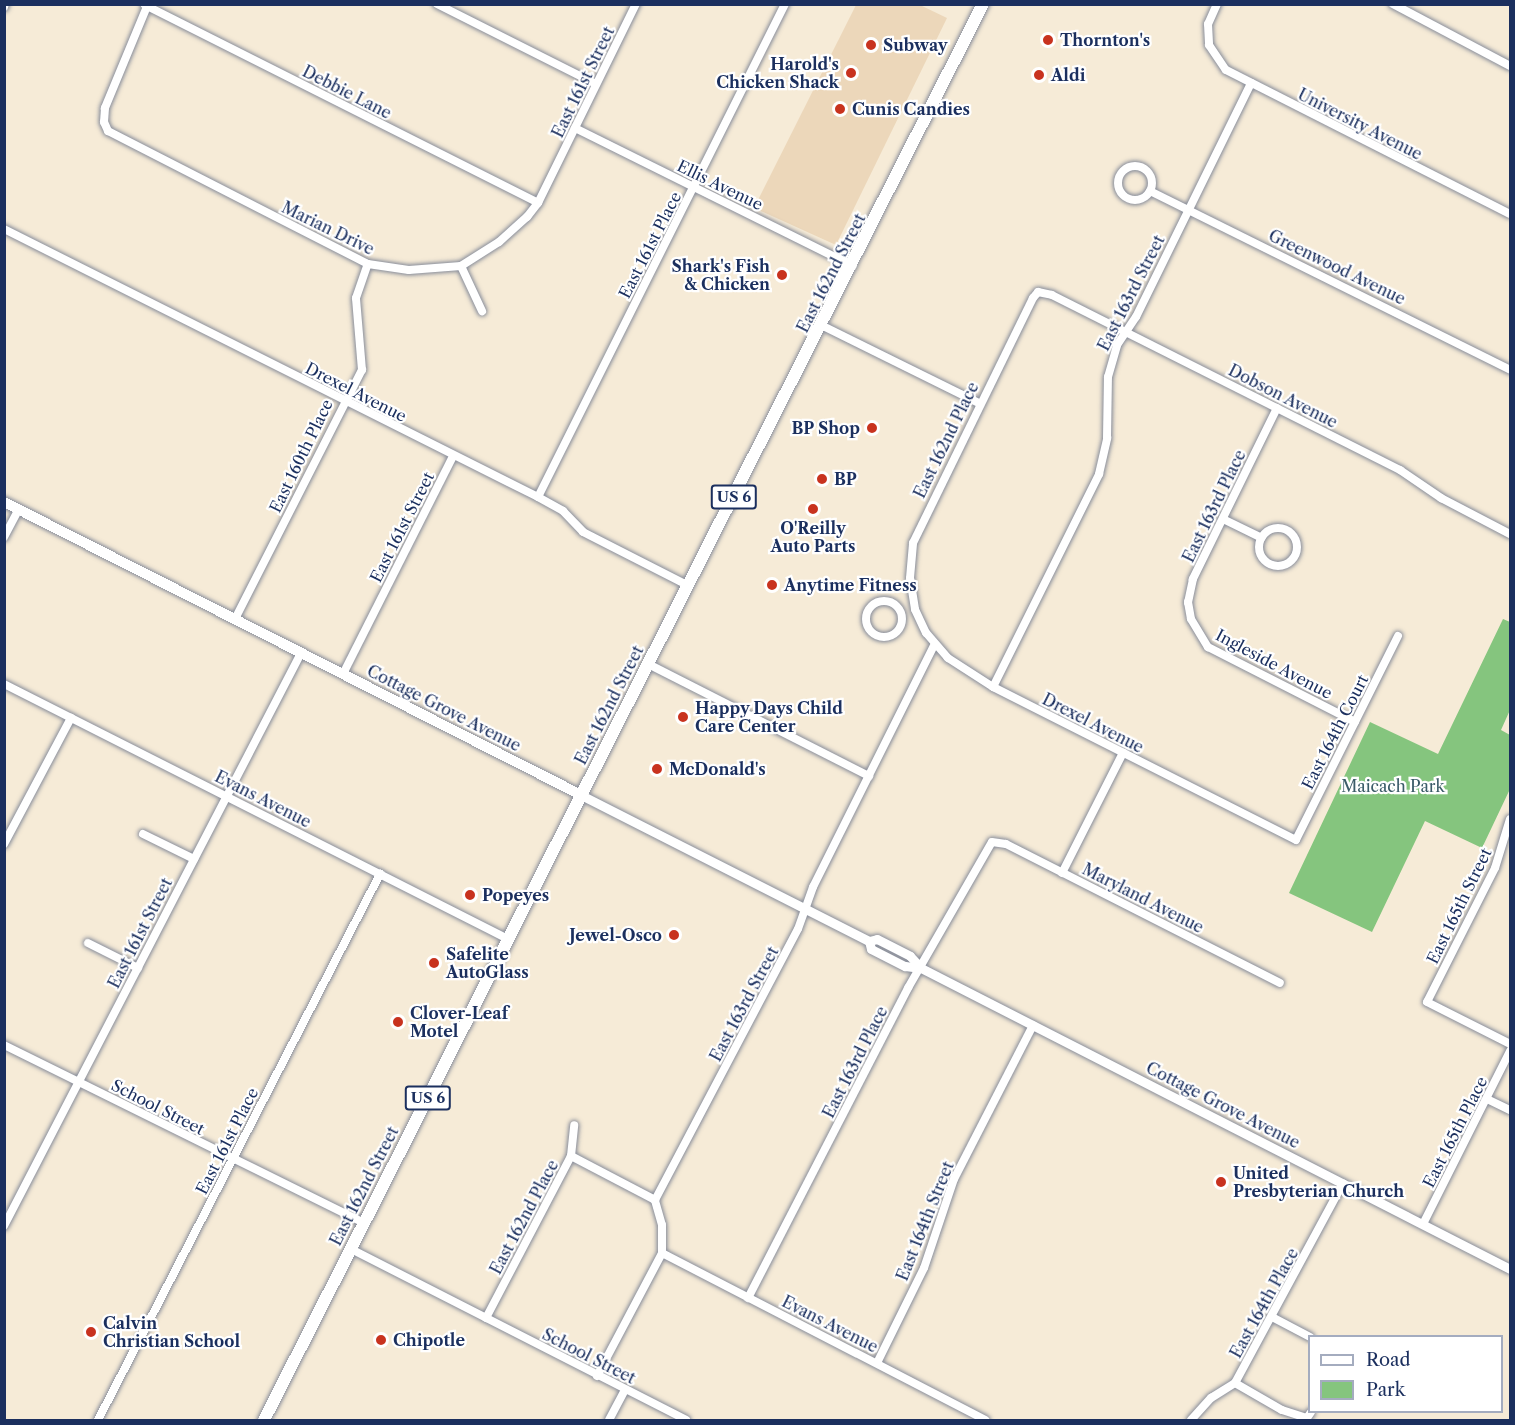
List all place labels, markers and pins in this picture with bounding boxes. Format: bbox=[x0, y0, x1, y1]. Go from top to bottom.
place label: Thornton's bbox=[1060, 30, 1150, 50]
marker: Thornton's bbox=[1041, 33, 1055, 47]
place label: Subway bbox=[883, 35, 948, 55]
marker: Subway bbox=[864, 38, 878, 52]
place label: Harold's Chicken Shack bbox=[716, 54, 839, 92]
place label: Aldi bbox=[1051, 65, 1085, 85]
marker: Harold's Chicken Shack bbox=[844, 66, 858, 80]
marker: Aldi bbox=[1032, 68, 1046, 82]
place label: Cunis Candies bbox=[852, 99, 970, 119]
marker: Cunis Candies bbox=[833, 102, 847, 116]
place label: Shark's Fish & Chicken bbox=[671, 256, 770, 294]
marker: Shark's Fish & Chicken bbox=[775, 268, 789, 282]
place label: BP Shop bbox=[791, 418, 860, 438]
marker: BP Shop bbox=[865, 421, 879, 435]
place label: BP bbox=[834, 469, 857, 489]
marker: BP bbox=[815, 472, 829, 486]
marker: O'Reilly Auto Parts bbox=[806, 502, 820, 516]
place label: O'Reilly Auto Parts bbox=[771, 518, 855, 556]
place label: Anytime Fitness bbox=[784, 575, 917, 595]
marker: Anytime Fitness bbox=[765, 578, 779, 592]
place label: Happy Days Child Care Center bbox=[695, 698, 843, 736]
marker: Happy Days Child Care Center bbox=[676, 710, 690, 724]
place label: McDonald's bbox=[669, 759, 766, 779]
marker: McDonald's bbox=[650, 762, 664, 776]
place label: Popeyes bbox=[482, 885, 549, 905]
marker: Popeyes bbox=[463, 888, 477, 902]
place label: Jewel-Osco bbox=[569, 925, 662, 945]
marker: Jewel-Osco bbox=[667, 928, 681, 942]
place label: Safelite AutoGlass bbox=[446, 944, 529, 982]
marker: Safelite AutoGlass bbox=[427, 956, 441, 970]
place label: Clover-Leaf Motel bbox=[410, 1003, 508, 1041]
marker: Clover-Leaf Motel bbox=[391, 1015, 405, 1029]
place label: United Presbyterian Church bbox=[1233, 1163, 1404, 1201]
marker: United Presbyterian Church bbox=[1214, 1175, 1228, 1189]
place label: Calvin Christian School bbox=[103, 1313, 240, 1351]
marker: Calvin Christian School bbox=[84, 1325, 98, 1339]
place label: Chipotle bbox=[393, 1330, 465, 1350]
marker: Chipotle bbox=[374, 1333, 388, 1347]

